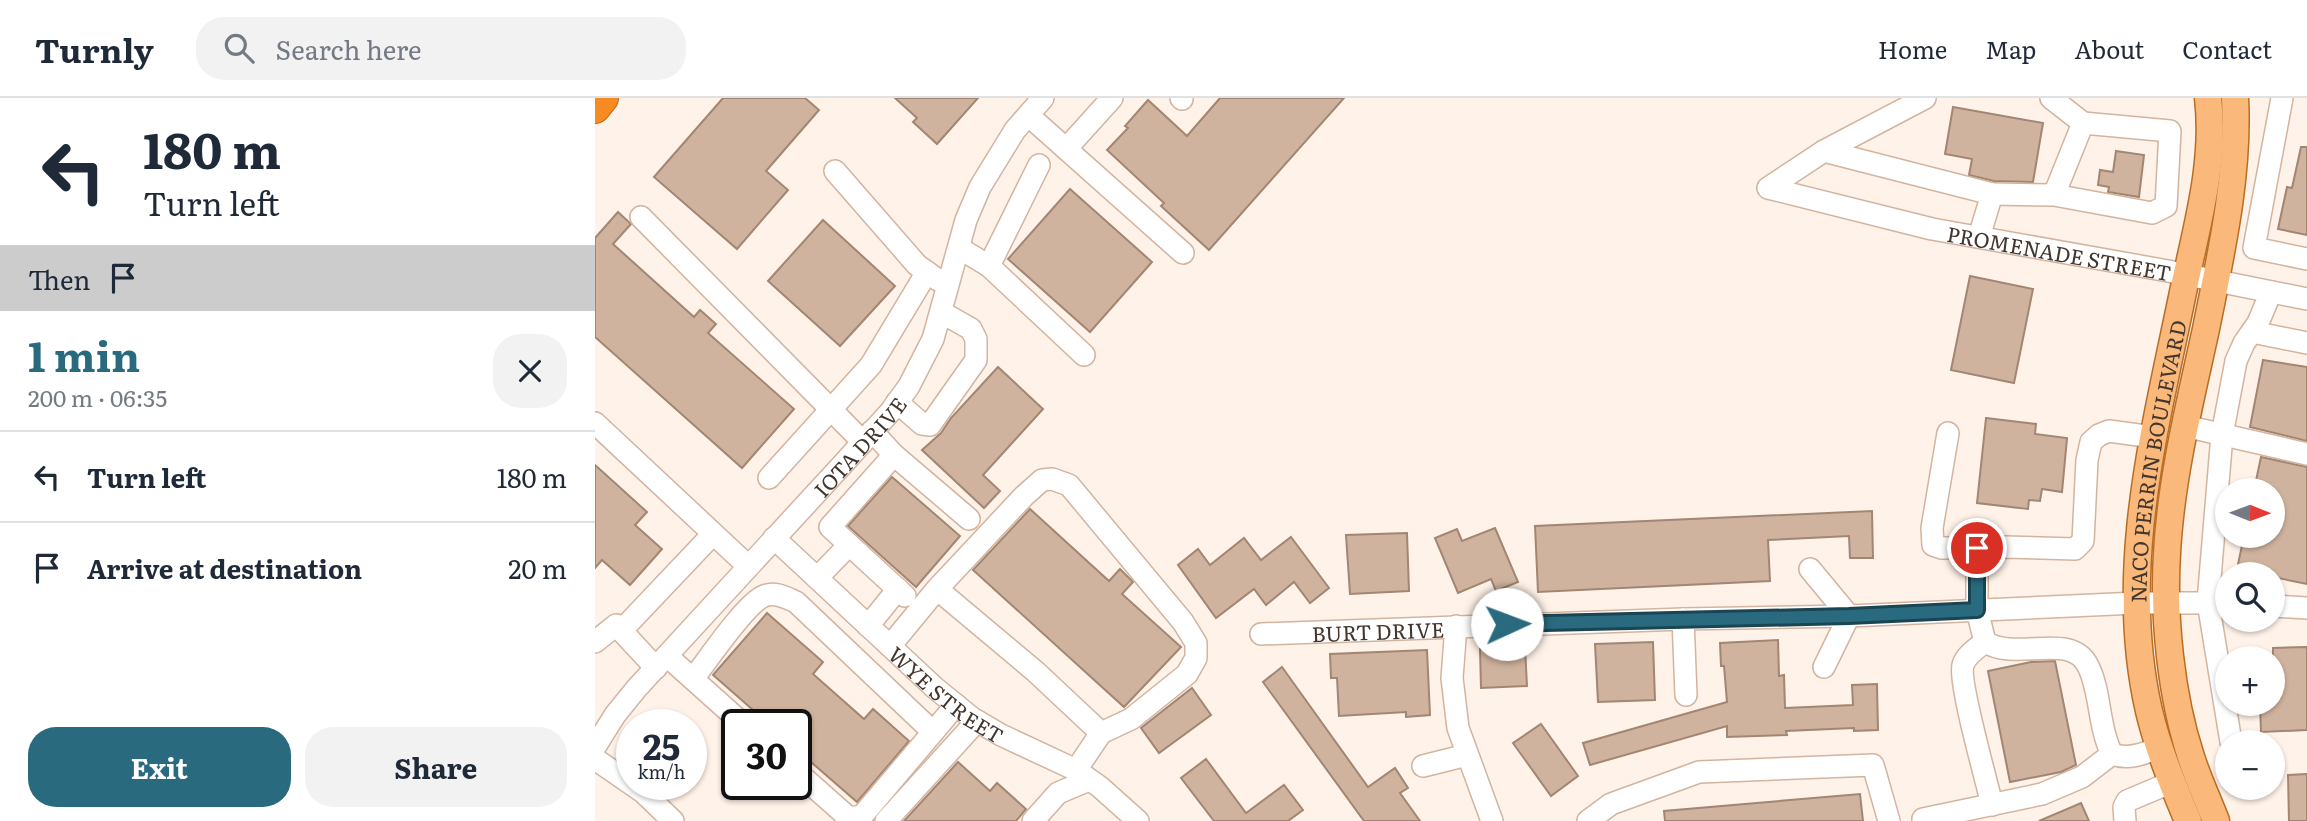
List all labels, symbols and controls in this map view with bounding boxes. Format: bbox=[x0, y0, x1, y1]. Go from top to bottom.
search box bbox=[196, 17, 686, 80]
text: Turnly bbox=[35, 24, 154, 73]
icon: search bbox=[220, 29, 258, 67]
text: Search here bbox=[276, 29, 421, 68]
text: Home bbox=[1878, 31, 1947, 66]
text: Map bbox=[1985, 31, 2036, 66]
text: About bbox=[2074, 31, 2144, 66]
text: Contact bbox=[2182, 31, 2272, 66]
text: 180 m bbox=[143, 111, 281, 184]
icon: left bbox=[28, 126, 119, 217]
text: Turn left bbox=[143, 178, 280, 226]
street label: PROMENADE STREET bbox=[1945, 217, 2174, 287]
text: Then bbox=[28, 259, 90, 298]
icon: arrive bbox=[104, 259, 142, 297]
street label: NACO PERRIN BOULEVARD bbox=[2121, 317, 2192, 603]
text: 1 min bbox=[28, 323, 140, 385]
button: close bbox=[493, 334, 567, 408]
text: 200 m · 06:35 bbox=[28, 380, 167, 414]
street label: IOTA DRIVE bbox=[805, 389, 913, 503]
text: Turn left bbox=[87, 457, 206, 496]
text: 180 m bbox=[497, 457, 567, 496]
icon: left bbox=[28, 458, 66, 496]
north arrow bbox=[2215, 478, 2285, 548]
map controls bbox=[2215, 478, 2285, 800]
pin bbox=[1947, 518, 2007, 578]
icon: arrive bbox=[1958, 529, 1996, 567]
text: Arrive at destination bbox=[87, 548, 362, 587]
text: 20 m bbox=[508, 548, 567, 587]
icon: arrive bbox=[28, 549, 66, 587]
button: search bbox=[2215, 562, 2285, 632]
position arrow bbox=[1470, 587, 1544, 661]
street label: BURT DRIVE bbox=[1311, 612, 1445, 648]
street label: WYE STREET bbox=[883, 638, 1010, 749]
button: + bbox=[2215, 646, 2285, 716]
speed limit sign: 30 bbox=[721, 709, 812, 800]
text: 25 bbox=[643, 719, 680, 771]
button: Exit bbox=[28, 727, 291, 807]
button: Share bbox=[305, 727, 567, 807]
button: − bbox=[2215, 730, 2285, 800]
text: km/h bbox=[638, 758, 685, 785]

